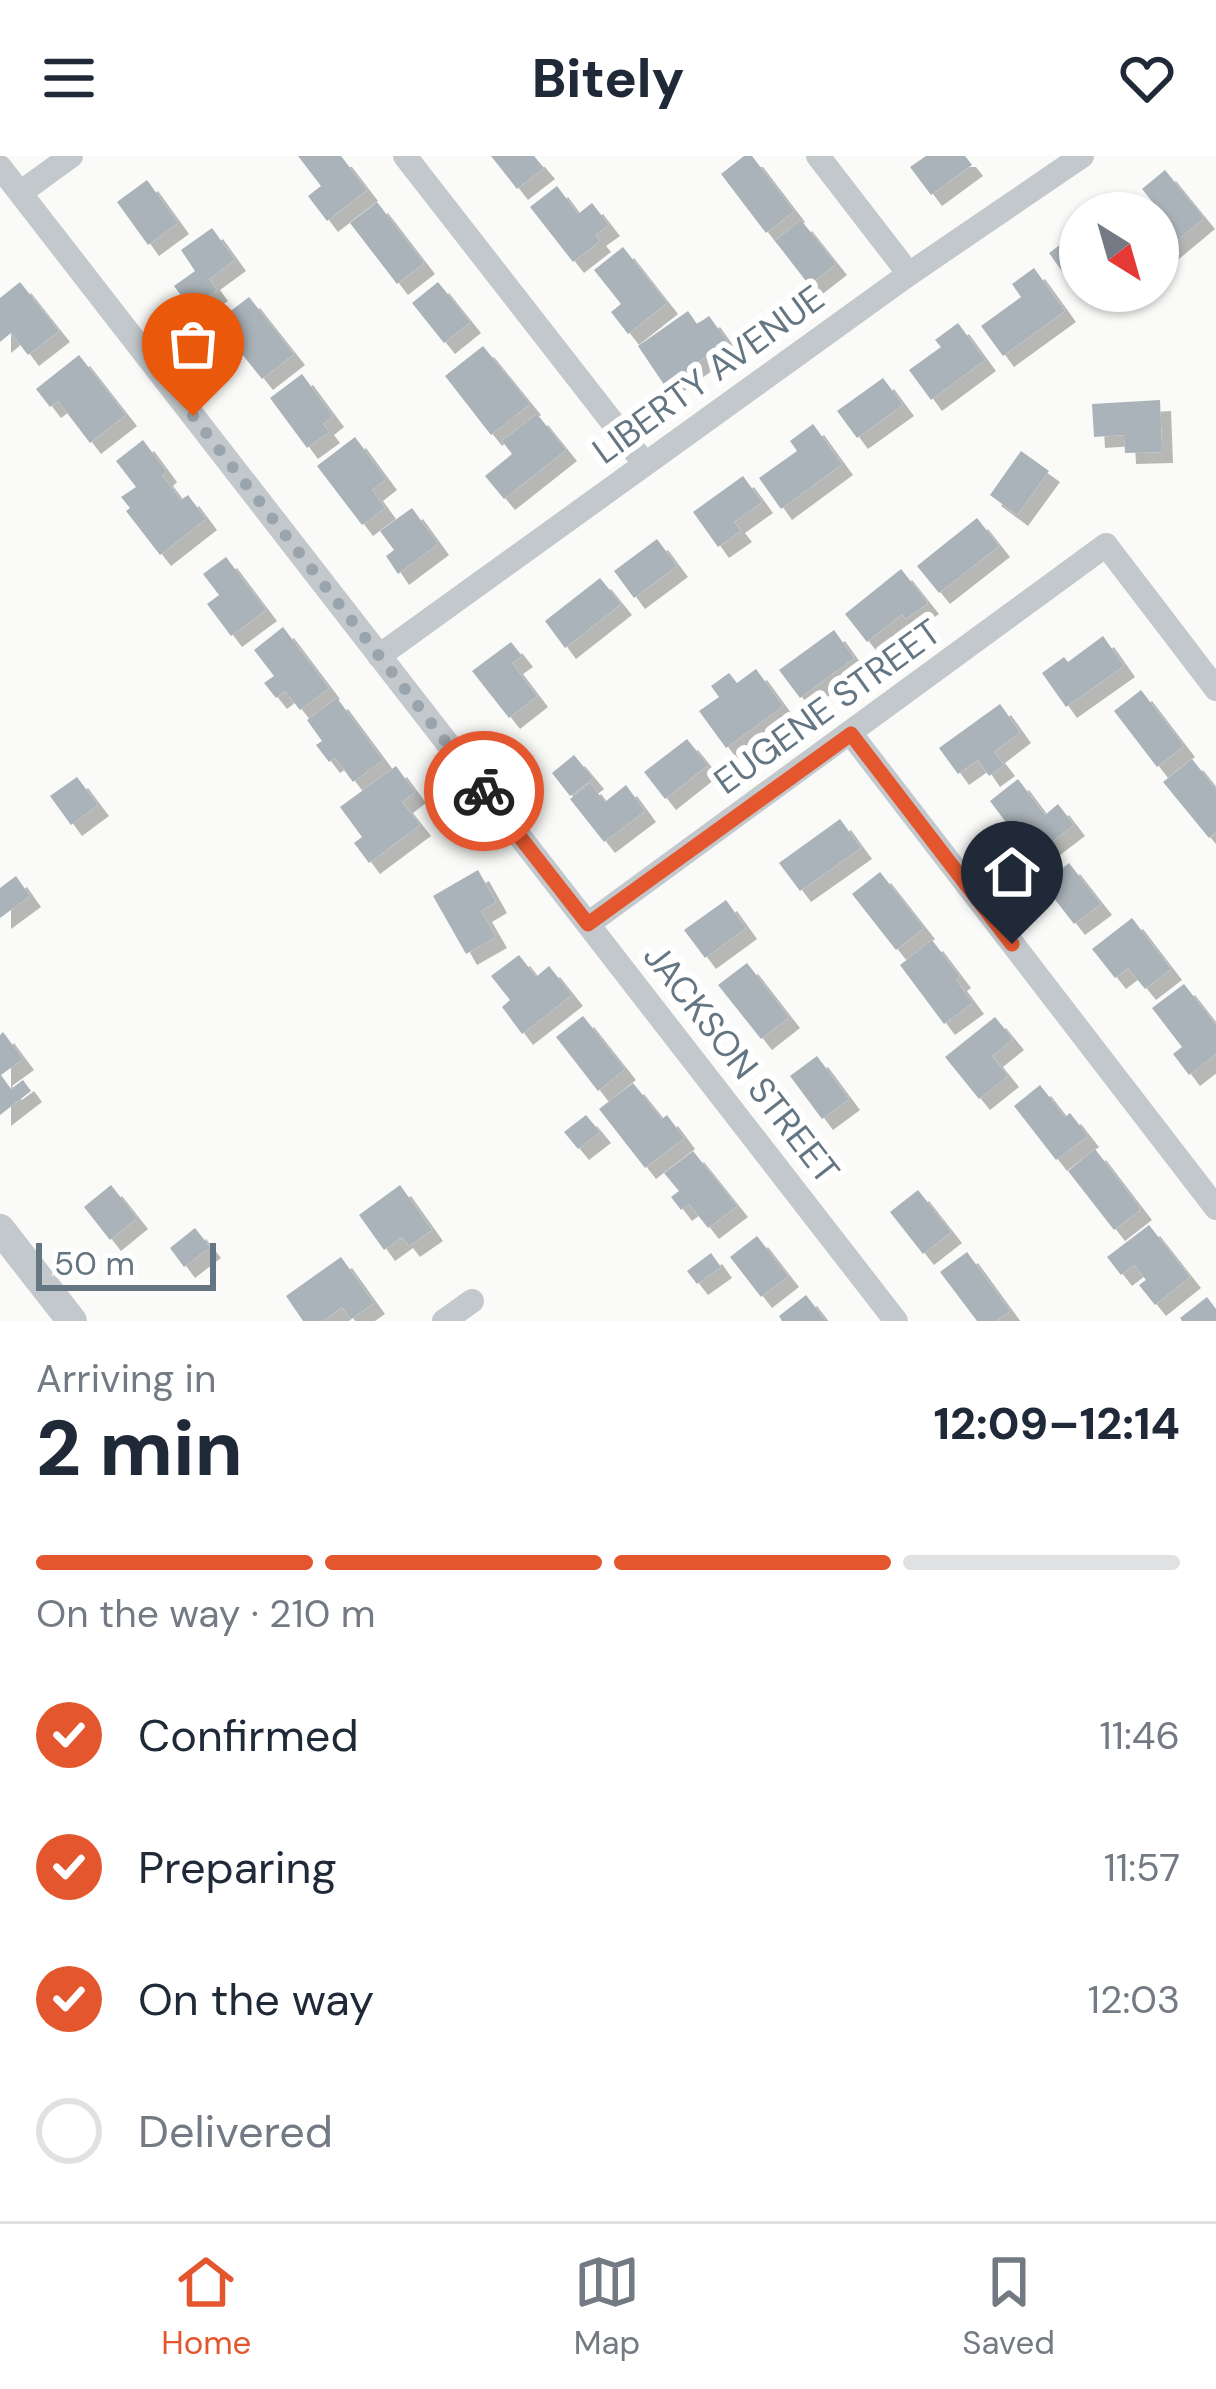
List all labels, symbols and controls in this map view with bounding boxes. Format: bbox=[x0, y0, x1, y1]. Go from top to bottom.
text: Bitely bbox=[532, 43, 684, 114]
icon: menu bbox=[36, 45, 102, 111]
icon: heart bbox=[1114, 45, 1180, 111]
north arrow bbox=[1059, 192, 1179, 312]
map controls bbox=[1059, 192, 1179, 312]
street label: LIBERTY AVENUE bbox=[583, 275, 833, 474]
pin bbox=[142, 293, 244, 416]
icon: bag bbox=[160, 311, 226, 377]
street label: EUGENE STREET bbox=[705, 608, 950, 804]
courier bbox=[424, 731, 544, 851]
icon: bike bbox=[451, 758, 517, 824]
pin bbox=[961, 821, 1063, 944]
icon: home bbox=[979, 839, 1045, 905]
street label: JACKSON STREET bbox=[633, 934, 850, 1193]
scale bar bbox=[36, 1237, 216, 1290]
text: 50 m bbox=[54, 1242, 135, 1285]
text: Arriving in bbox=[36, 1353, 216, 1404]
text: 12:09–12:14 bbox=[933, 1394, 1180, 1453]
text: 2 min bbox=[36, 1398, 243, 1499]
text: On the way · 210 m bbox=[36, 1588, 375, 1639]
icon: check bbox=[36, 1702, 102, 1768]
text: Confirmed bbox=[138, 1706, 359, 1765]
text: 11:46 bbox=[1100, 1710, 1180, 1761]
icon: check bbox=[36, 1834, 102, 1900]
text: Preparing bbox=[138, 1838, 337, 1897]
text: 11:57 bbox=[1104, 1842, 1180, 1893]
icon: check bbox=[36, 1966, 102, 2032]
text: On the way bbox=[138, 1970, 374, 2029]
text: 12:03 bbox=[1088, 1974, 1180, 2025]
text: Delivered bbox=[138, 2102, 333, 2161]
tab: Home bbox=[161, 2249, 251, 2364]
tab: Map bbox=[574, 2249, 640, 2364]
tab: Saved bbox=[962, 2249, 1055, 2364]

